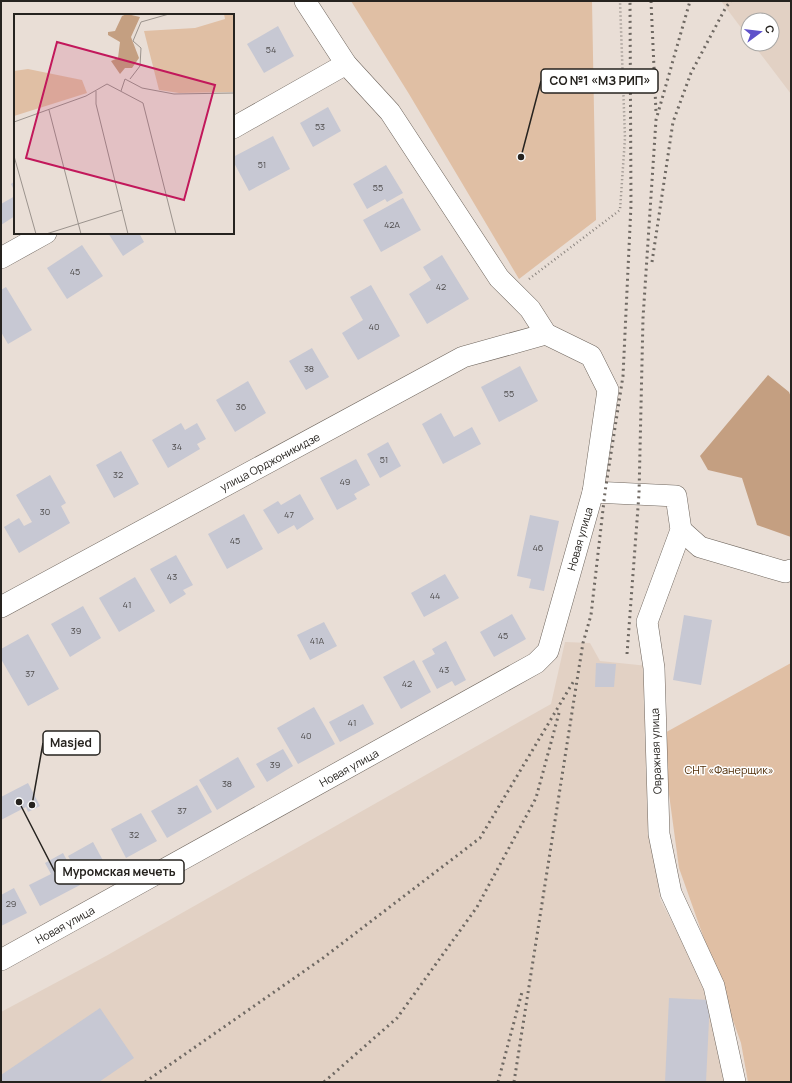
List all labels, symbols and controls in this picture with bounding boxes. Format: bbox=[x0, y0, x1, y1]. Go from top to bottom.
north arrow bbox=[740, 12, 780, 52]
inset map bbox=[14, 14, 234, 234]
text: С bbox=[762, 23, 778, 35]
house number: 54 bbox=[266, 43, 276, 56]
callout: СО №1 «МЗ РИП» bbox=[541, 69, 658, 93]
text: СО №1 «МЗ РИП» bbox=[550, 72, 650, 89]
house number: 53 bbox=[315, 120, 325, 133]
house number: 51 bbox=[258, 158, 266, 171]
house number: 55 bbox=[373, 181, 383, 194]
house number: 42А bbox=[384, 218, 400, 231]
house number: 45 bbox=[70, 265, 80, 278]
house number: 42 bbox=[436, 280, 446, 293]
house number: 40 bbox=[369, 320, 379, 333]
house number: 38 bbox=[304, 362, 314, 375]
house number: 55 bbox=[504, 387, 514, 400]
house number: 36 bbox=[236, 400, 247, 413]
street label: улица Орджоникидзе bbox=[217, 429, 323, 494]
house number: 34 bbox=[172, 440, 182, 453]
house number: 51 bbox=[380, 453, 388, 466]
house number: 32 bbox=[113, 468, 123, 481]
house number: 49 bbox=[340, 475, 350, 488]
house number: 30 bbox=[40, 505, 50, 518]
street label: Новая улица bbox=[563, 505, 596, 572]
house number: 47 bbox=[284, 508, 294, 521]
house number: 45 bbox=[230, 534, 240, 547]
house number: 46 bbox=[533, 541, 544, 554]
house number: 43 bbox=[167, 570, 177, 583]
house number: 44 bbox=[430, 589, 440, 602]
house number: 41 bbox=[123, 598, 131, 611]
house number: 39 bbox=[71, 624, 81, 637]
house number: 45 bbox=[498, 629, 508, 642]
house number: 41А bbox=[310, 634, 325, 647]
house number: 43 bbox=[439, 663, 449, 676]
house number: 37 bbox=[25, 667, 35, 680]
house number: 42 bbox=[402, 677, 412, 690]
street label: Овражная улица bbox=[647, 708, 664, 794]
house number: 41 bbox=[348, 716, 356, 729]
house number: 40 bbox=[301, 729, 311, 742]
callout: Masjed bbox=[43, 731, 100, 755]
text: Masjed bbox=[50, 734, 92, 751]
street label: Новая улица bbox=[317, 745, 381, 790]
house number: 39 bbox=[270, 758, 280, 771]
park label: СНТ «Фанерщик» bbox=[684, 762, 774, 777]
house number: 38 bbox=[222, 777, 232, 790]
house number: 37 bbox=[177, 804, 187, 817]
house number: 32 bbox=[129, 828, 139, 841]
callout: Муромская мечеть bbox=[55, 860, 184, 884]
text: Муромская мечеть bbox=[62, 863, 176, 880]
house number: 29 bbox=[6, 897, 16, 910]
street label: Новая улица bbox=[33, 902, 97, 947]

